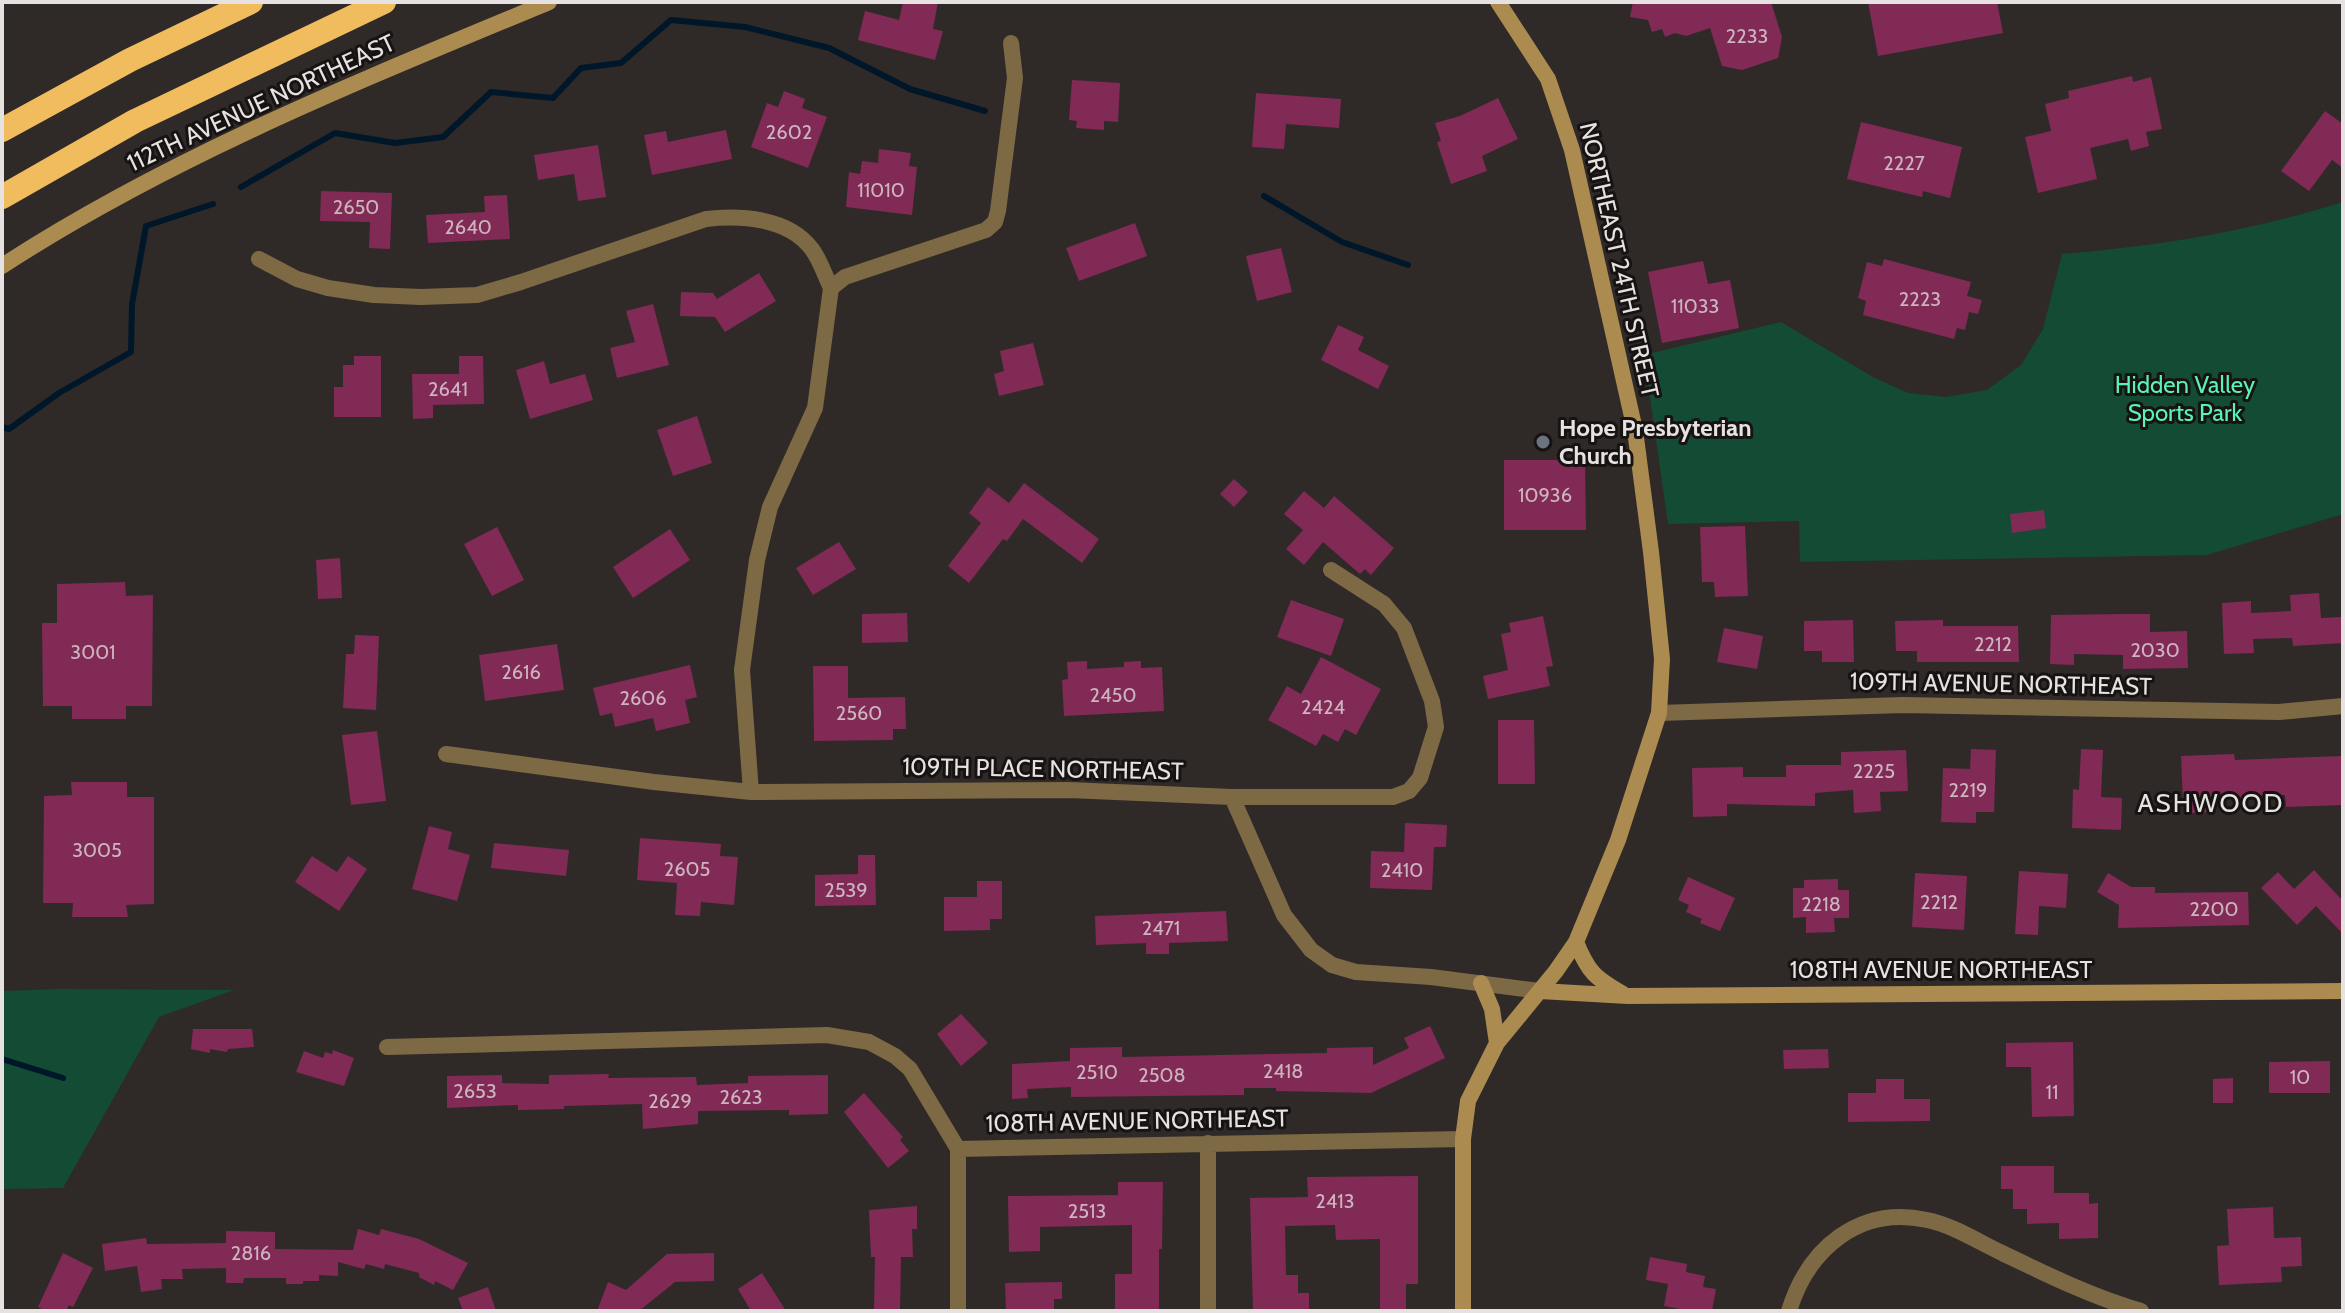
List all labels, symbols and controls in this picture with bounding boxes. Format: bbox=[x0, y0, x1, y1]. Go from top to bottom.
house number: 2233 bbox=[1726, 24, 1768, 48]
street label: 112TH AVENUE NORTHEAST bbox=[122, 28, 399, 177]
house number: 2602 bbox=[766, 120, 812, 144]
street label: NORTHEAST 24TH STREET bbox=[1574, 120, 1665, 400]
house number: 2227 bbox=[1883, 151, 1925, 175]
house number: 11010 bbox=[857, 178, 905, 202]
house number: 2650 bbox=[333, 195, 379, 219]
house number: 2640 bbox=[444, 215, 492, 239]
house number: 2223 bbox=[1899, 287, 1941, 311]
house number: 11033 bbox=[1671, 294, 1719, 318]
park label: Hidden Valley Sports Park bbox=[2115, 370, 2255, 427]
house number: 2641 bbox=[428, 377, 468, 401]
place label: Hope Presbyterian Church bbox=[1559, 413, 1752, 470]
marker: Hope Presbyterian Church bbox=[1534, 433, 1552, 451]
house number: 10936 bbox=[1518, 483, 1572, 507]
house number: 2212 bbox=[1974, 632, 2012, 656]
house number: 2030 bbox=[2130, 638, 2180, 662]
house number: 3001 bbox=[70, 640, 116, 664]
house number: 2616 bbox=[501, 660, 541, 684]
street label: 109TH AVENUE NORTHEAST bbox=[1850, 666, 2152, 701]
house number: 2450 bbox=[1090, 683, 1136, 707]
house number: 2606 bbox=[619, 686, 667, 710]
house number: 2424 bbox=[1301, 695, 1345, 719]
house number: 2560 bbox=[836, 701, 882, 725]
street label: 109TH PLACE NORTHEAST bbox=[902, 752, 1184, 785]
house number: 2225 bbox=[1853, 759, 1895, 783]
house number: 2219 bbox=[1949, 778, 1987, 802]
district label: ASHWOOD bbox=[2138, 787, 2284, 819]
house number: 3005 bbox=[72, 838, 122, 862]
house number: 2605 bbox=[664, 857, 710, 881]
house number: 2410 bbox=[1381, 858, 1423, 882]
house number: 2539 bbox=[824, 878, 868, 902]
house number: 2212 bbox=[1920, 890, 1958, 914]
house number: 2218 bbox=[1801, 892, 1841, 916]
house number: 2200 bbox=[2190, 897, 2238, 921]
house number: 2471 bbox=[1142, 916, 1180, 940]
street label: 108TH AVENUE NORTHEAST bbox=[1790, 955, 2093, 984]
house number: 2418 bbox=[1263, 1059, 1303, 1083]
house number: 2510 bbox=[1076, 1060, 1118, 1084]
house number: 2508 bbox=[1138, 1063, 1186, 1087]
house number: 10 bbox=[2290, 1065, 2310, 1089]
house number: 2653 bbox=[453, 1079, 497, 1103]
house number: 11 bbox=[2045, 1080, 2059, 1104]
house number: 2623 bbox=[719, 1085, 763, 1109]
house number: 2629 bbox=[648, 1089, 692, 1113]
street label: 108TH AVENUE NORTHEAST bbox=[985, 1103, 1289, 1138]
house number: 2413 bbox=[1315, 1189, 1355, 1213]
house number: 2513 bbox=[1068, 1199, 1106, 1223]
house number: 2816 bbox=[231, 1241, 271, 1265]

